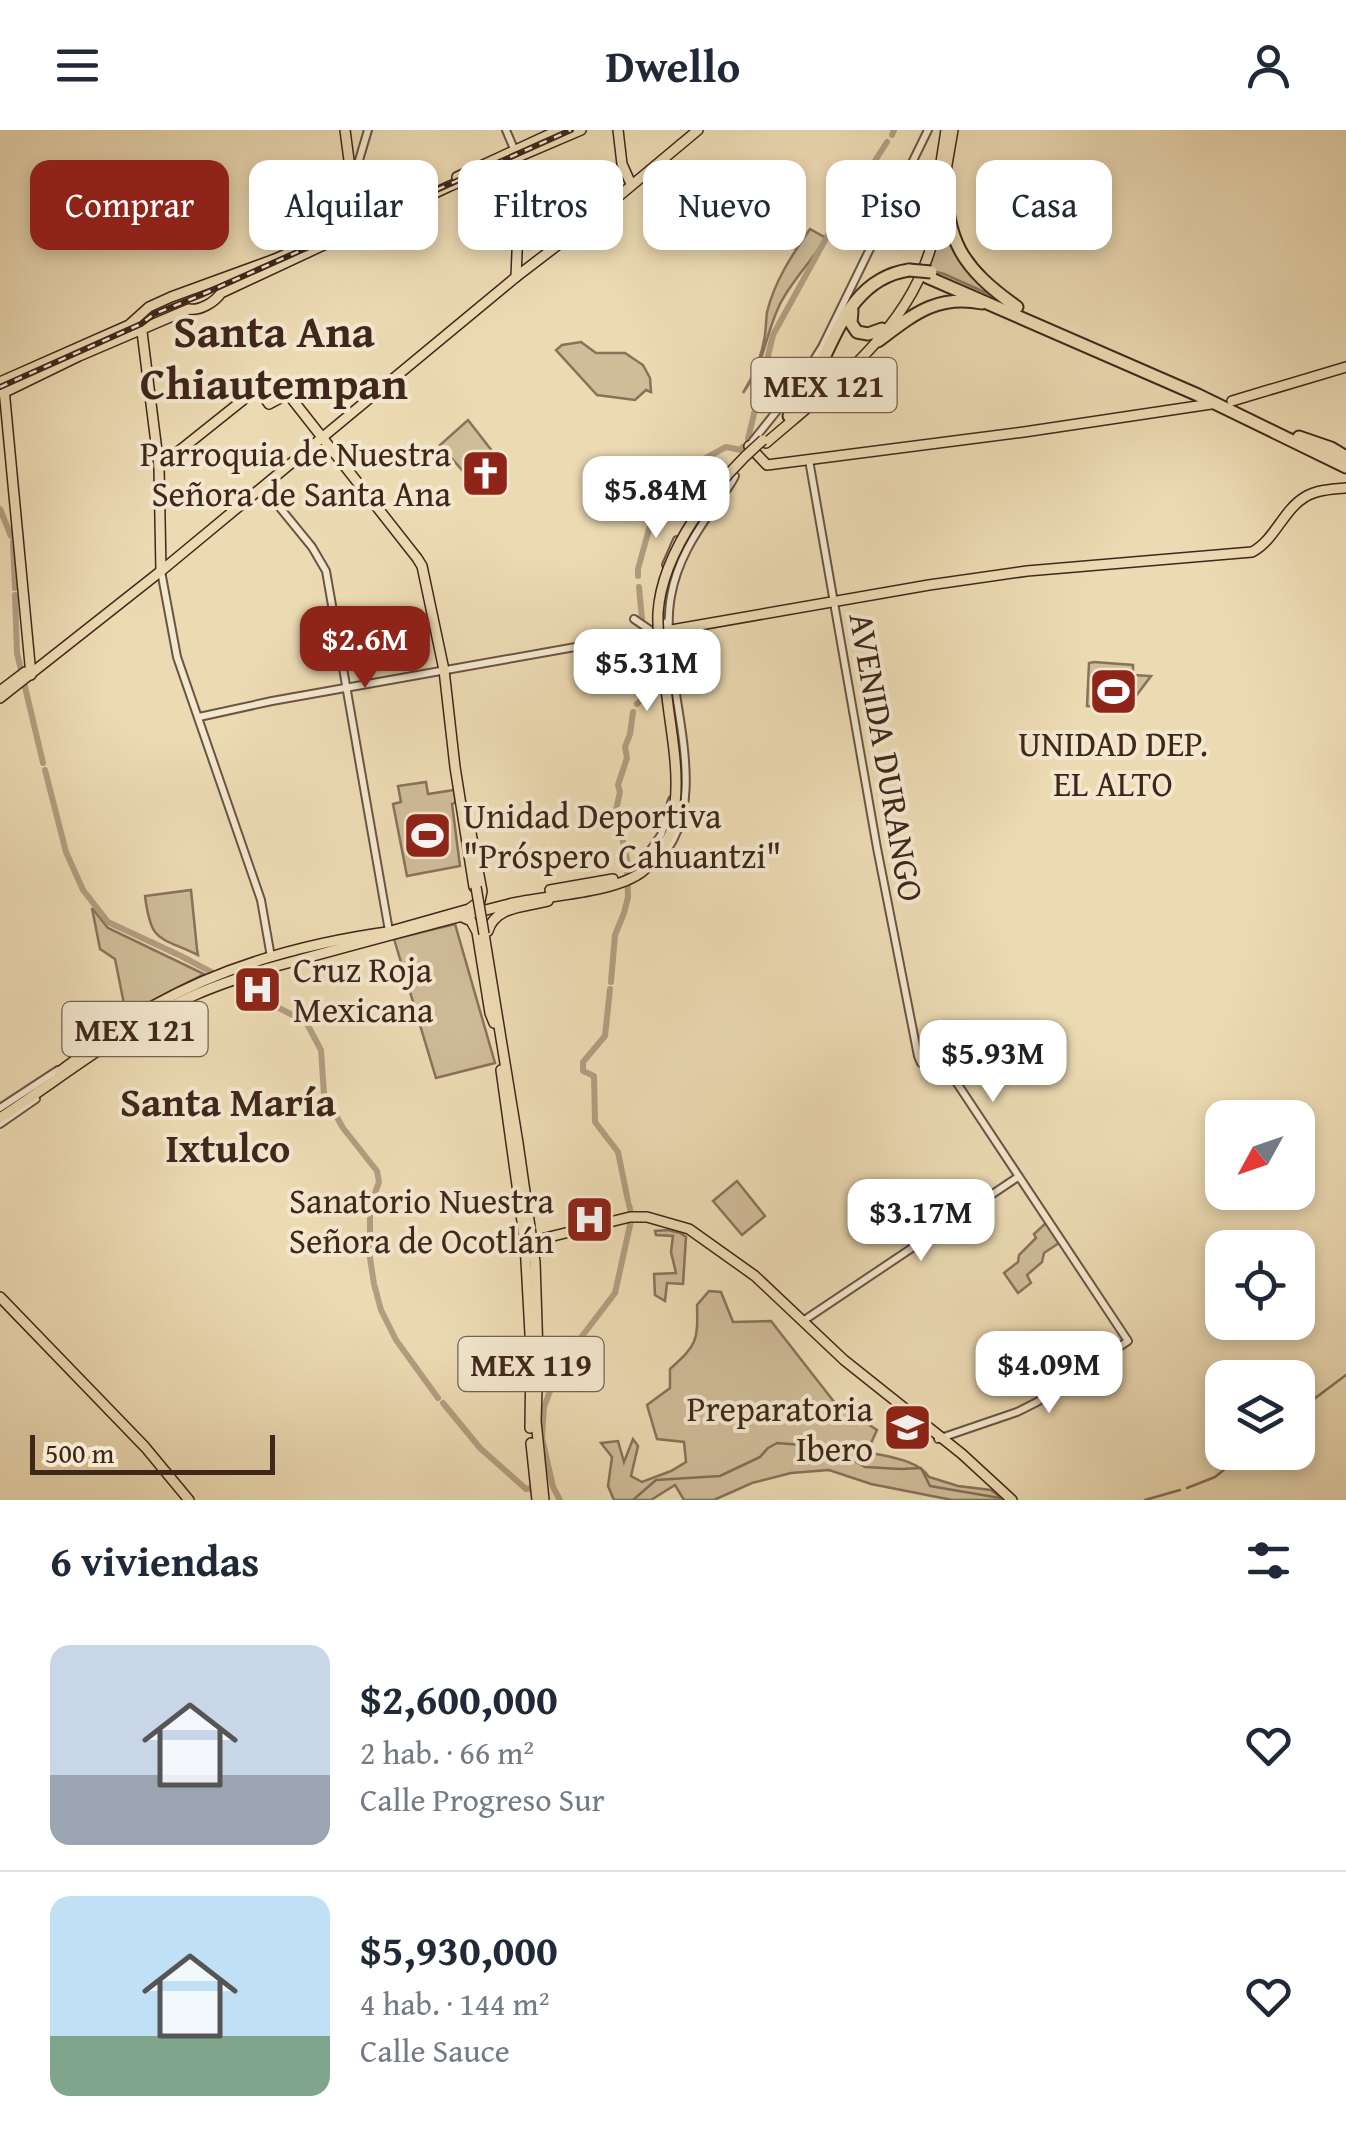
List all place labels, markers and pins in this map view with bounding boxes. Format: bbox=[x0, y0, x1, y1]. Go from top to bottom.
place label: Parroquia de Nuestra Señora de Santa Ana bbox=[140, 428, 451, 519]
church icon: Parroquia de Nuestra Señora de Santa Ana bbox=[460, 447, 512, 499]
pin: $5.84M bbox=[575, 456, 737, 541]
pin: $2.6M bbox=[295, 606, 435, 691]
pin: $5.31M bbox=[566, 629, 728, 714]
sports icon: UNIDAD DEP. EL ALTO bbox=[1087, 665, 1139, 717]
place label: UNIDAD DEP. EL ALTO bbox=[1018, 718, 1208, 809]
place label: Unidad Deportiva "Próspero Cahuantzi" bbox=[463, 790, 781, 881]
sports icon: Unidad Deportiva "Próspero Cahuantzi" bbox=[402, 809, 454, 861]
place label: Cruz Roja Mexicana bbox=[293, 944, 434, 1035]
hospital icon: Cruz Roja Mexicana bbox=[232, 963, 284, 1015]
pin: $5.93M bbox=[912, 1020, 1074, 1105]
place label: Sanatorio Nuestra Señora de Ocotlán bbox=[289, 1175, 554, 1266]
pin: $3.17M bbox=[840, 1179, 1002, 1264]
hospital icon: Sanatorio Nuestra Señora de Ocotlán bbox=[563, 1194, 615, 1246]
pin: $4.09M bbox=[968, 1331, 1130, 1416]
place label: Preparatoria Ibero bbox=[687, 1383, 873, 1474]
school or university icon: Preparatoria Ibero bbox=[882, 1402, 934, 1454]

